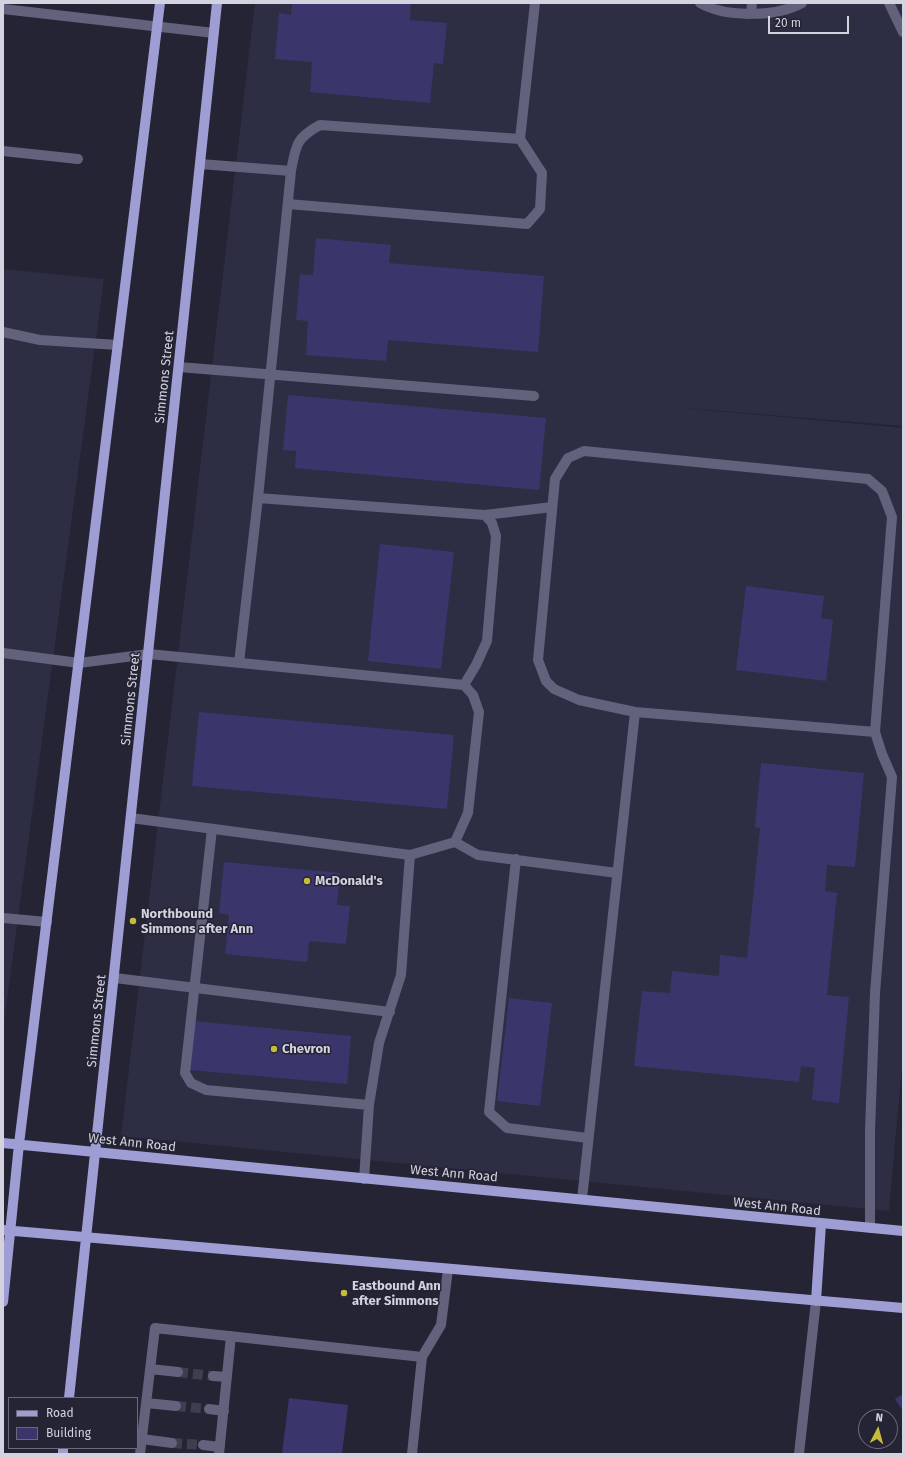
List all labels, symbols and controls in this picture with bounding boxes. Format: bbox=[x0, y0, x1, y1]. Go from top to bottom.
scale bar bbox=[770, 8, 851, 34]
text: 20 m bbox=[775, 16, 801, 30]
street label: Simmons Street bbox=[152, 330, 178, 424]
street label: Simmons Street bbox=[118, 652, 144, 746]
place label: McDonald's bbox=[315, 873, 383, 889]
marker: McDonald's bbox=[302, 876, 312, 886]
place label: Northbound Simmons after Ann bbox=[141, 906, 253, 937]
marker: Northbound Simmons after Ann bbox=[128, 916, 138, 926]
street label: Simmons Street bbox=[84, 974, 110, 1068]
place label: Chevron bbox=[282, 1041, 331, 1057]
marker: Chevron bbox=[269, 1044, 279, 1054]
street label: West Ann Road bbox=[87, 1131, 177, 1155]
street label: West Ann Road bbox=[409, 1162, 499, 1186]
street label: West Ann Road bbox=[732, 1195, 822, 1219]
place label: Eastbound Ann after Simmons bbox=[352, 1278, 441, 1309]
marker: Eastbound Ann after Simmons bbox=[339, 1288, 349, 1298]
legend bbox=[8, 1397, 138, 1449]
text: Road bbox=[46, 1406, 74, 1420]
north arrow bbox=[858, 1409, 898, 1449]
text: N bbox=[875, 1411, 884, 1424]
text: Building bbox=[46, 1426, 91, 1440]

